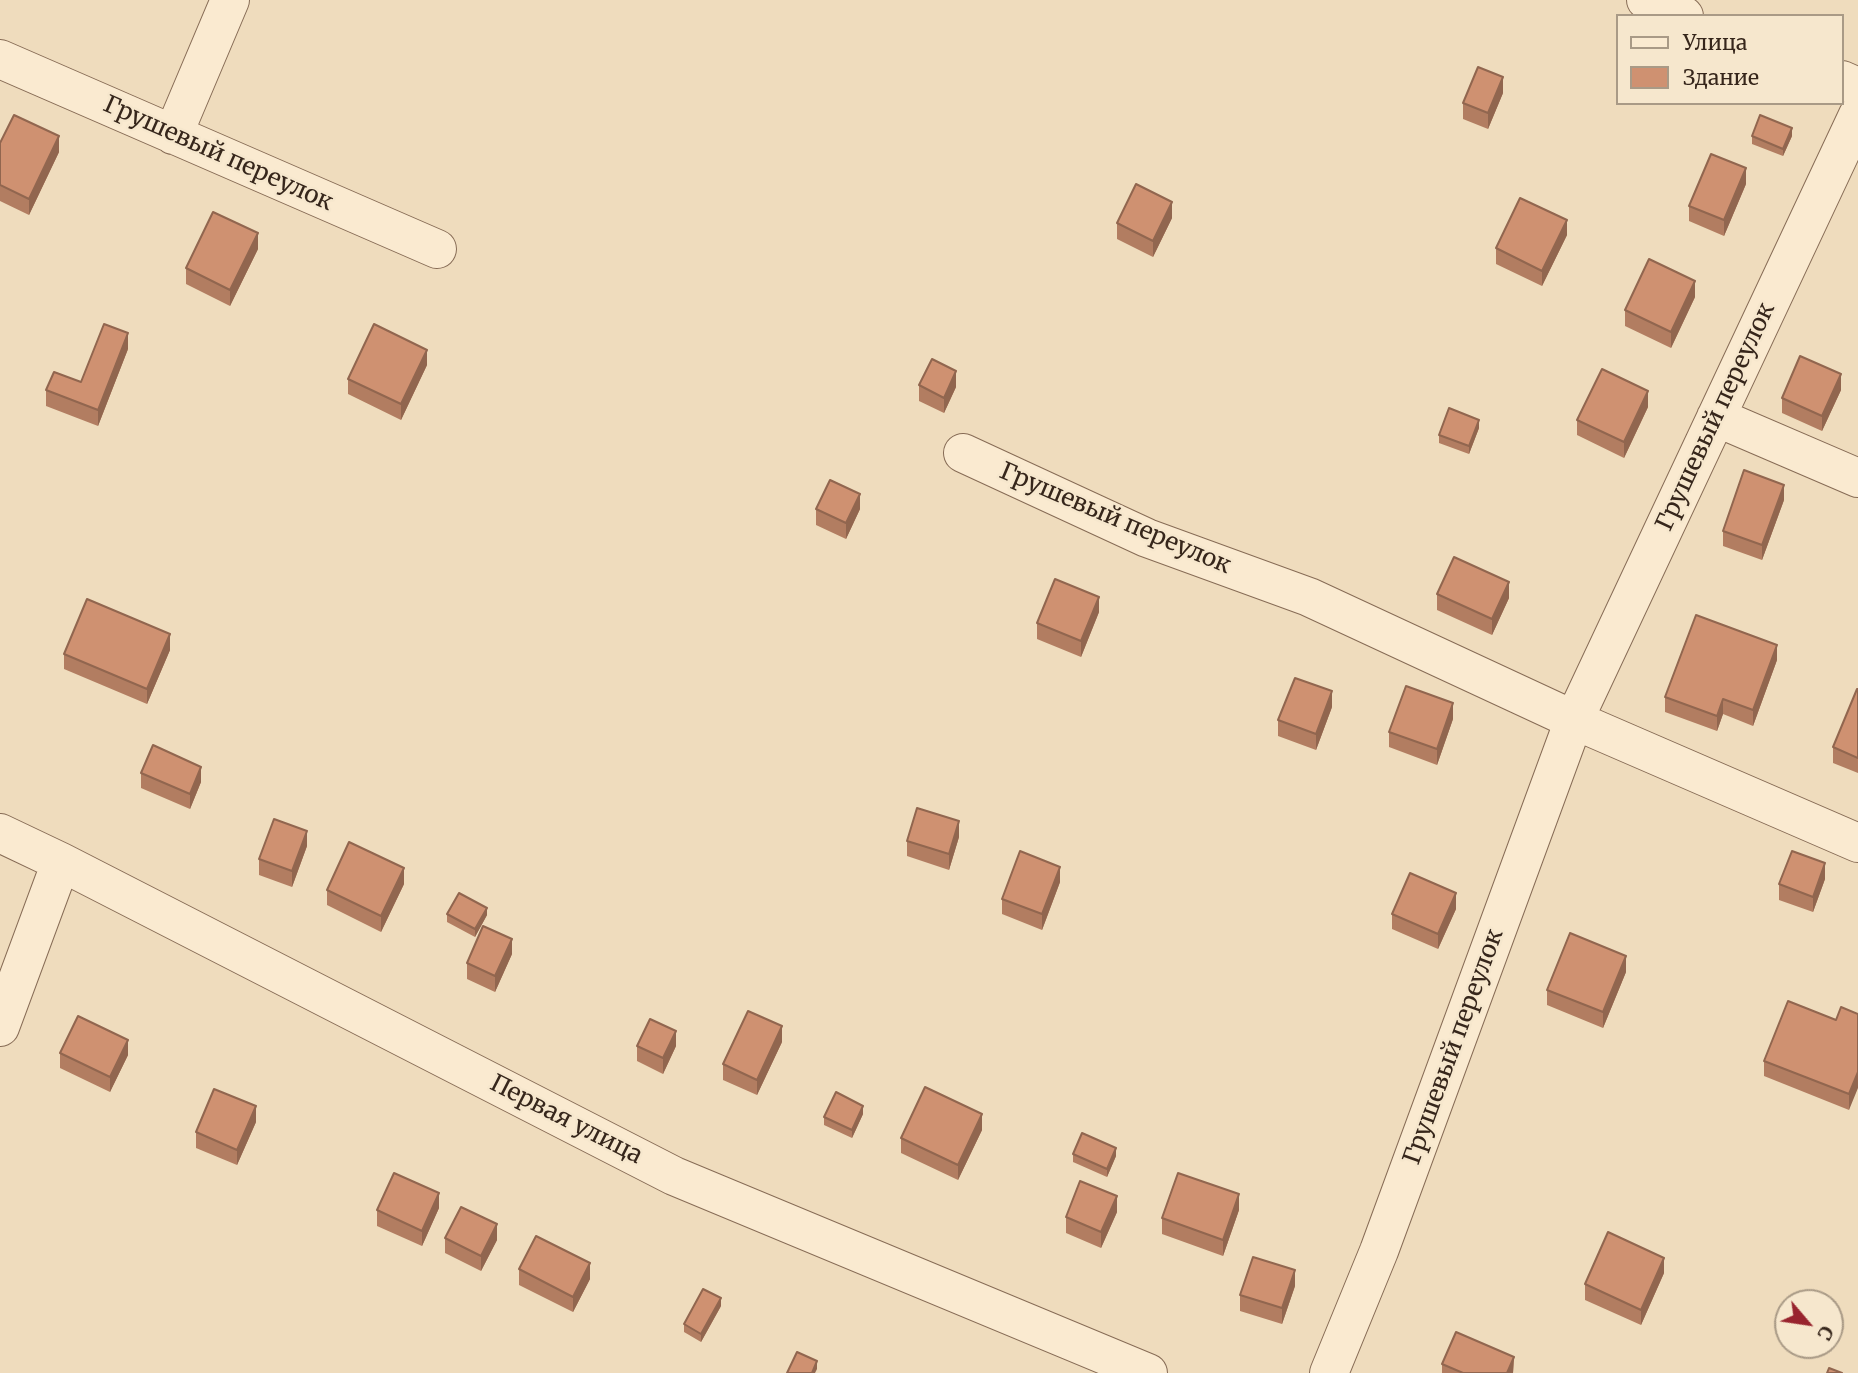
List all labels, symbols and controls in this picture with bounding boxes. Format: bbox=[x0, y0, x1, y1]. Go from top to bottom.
legend bbox=[1616, 14, 1844, 105]
text: Улица bbox=[1683, 29, 1747, 56]
text: Здание bbox=[1683, 64, 1759, 91]
street label: Грушевый переулок bbox=[99, 90, 337, 218]
street label: Грушевый переулок bbox=[1650, 298, 1782, 536]
street label: Грушевый переулок bbox=[995, 457, 1235, 581]
street label: Грушевый переулок bbox=[1398, 925, 1510, 1169]
street label: Первая улица bbox=[485, 1069, 647, 1171]
north arrow bbox=[1774, 1289, 1844, 1359]
text: С bbox=[1812, 1322, 1839, 1345]

